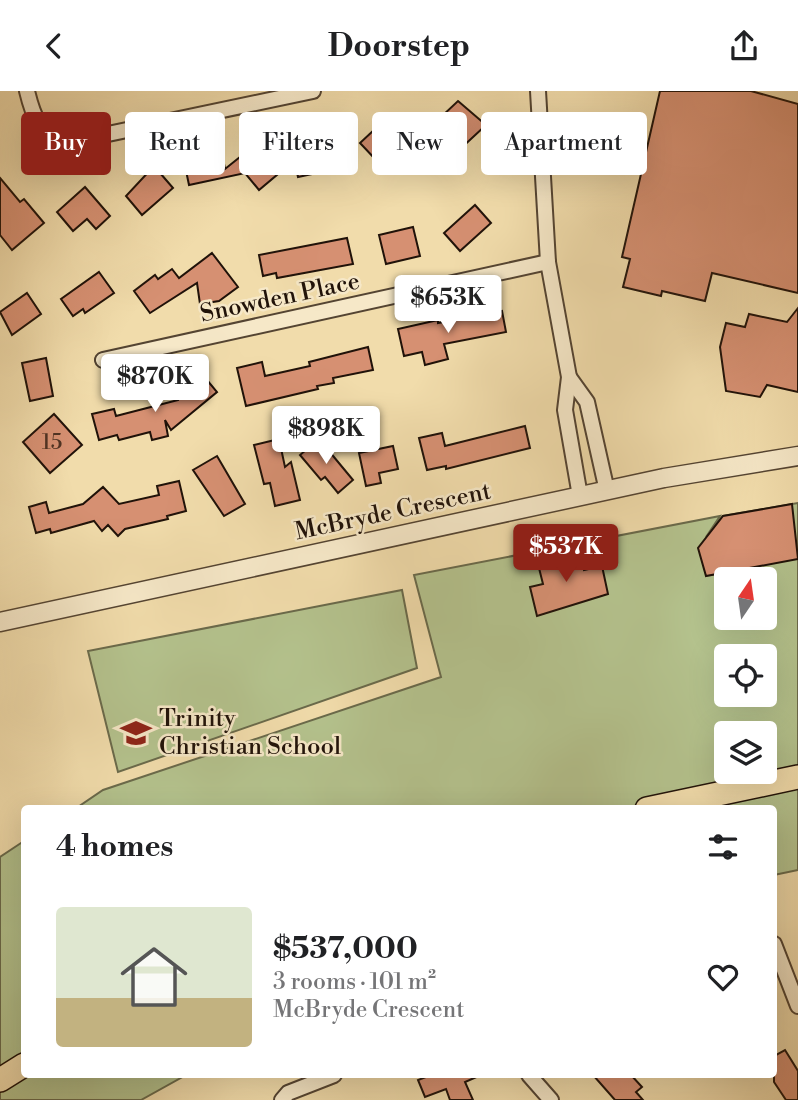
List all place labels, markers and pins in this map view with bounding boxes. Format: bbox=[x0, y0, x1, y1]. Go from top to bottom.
pin: $653K bbox=[399, 275, 497, 335]
pin: $870K bbox=[106, 355, 204, 414]
pin: $898K bbox=[277, 407, 375, 466]
pin: $537K bbox=[517, 525, 615, 584]
place label: Trinity Christian School bbox=[159, 704, 341, 762]
school or university icon: Trinity Christian School bbox=[119, 716, 153, 750]

